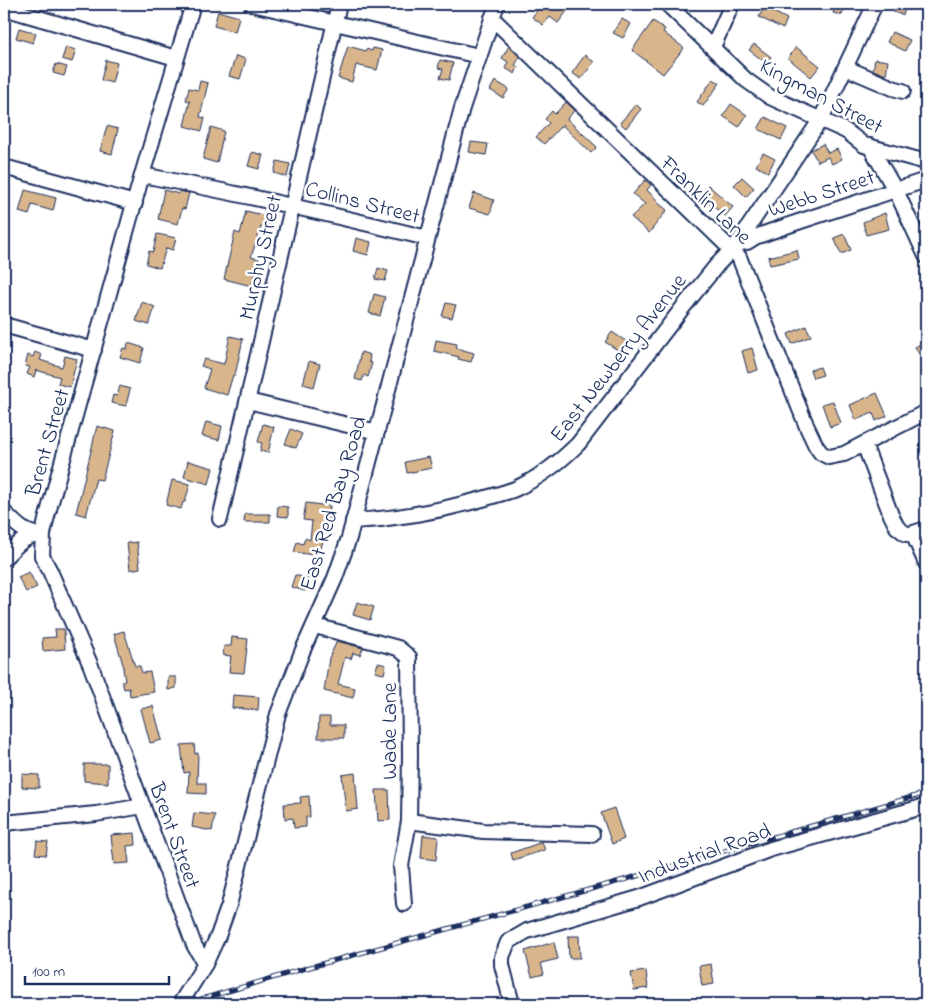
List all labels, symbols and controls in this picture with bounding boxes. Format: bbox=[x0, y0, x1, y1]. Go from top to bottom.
street label: Kingman Street bbox=[753, 52, 889, 145]
street label: Franklin Lane bbox=[651, 149, 758, 253]
street label: Webb Street bbox=[764, 162, 880, 227]
street label: Collins Street bbox=[302, 174, 424, 234]
street label: Murphy Street bbox=[232, 191, 293, 324]
street label: East Newberry Avenue bbox=[543, 267, 696, 451]
street label: Brent Street bbox=[18, 385, 80, 501]
street label: East Red Bay Road bbox=[293, 412, 378, 596]
street label: Wade Lane bbox=[375, 682, 407, 780]
street label: Brent Street bbox=[139, 778, 207, 894]
street label: Industrial Road bbox=[634, 816, 776, 894]
scale bar bbox=[25, 953, 169, 985]
text: 100 m bbox=[32, 961, 65, 983]

